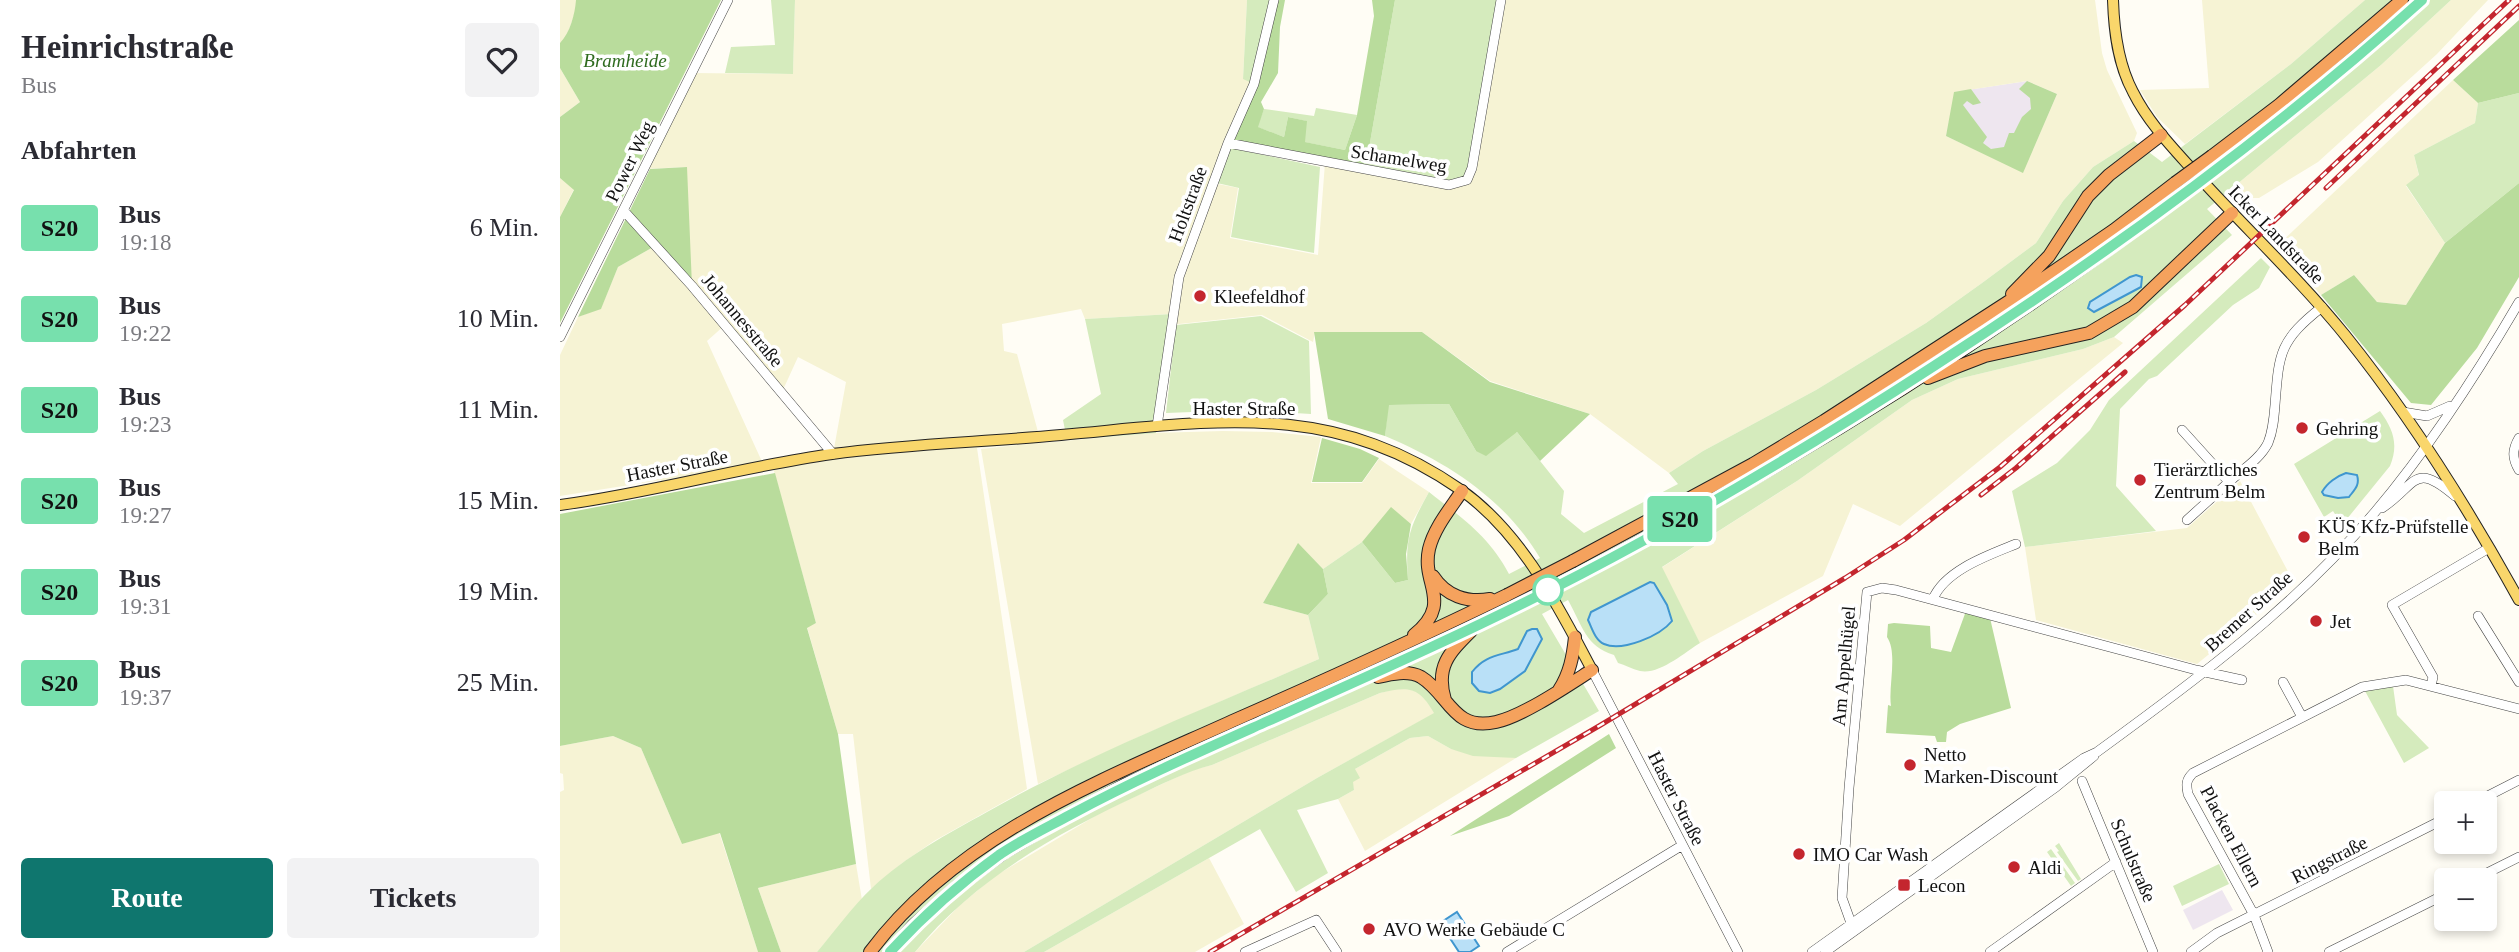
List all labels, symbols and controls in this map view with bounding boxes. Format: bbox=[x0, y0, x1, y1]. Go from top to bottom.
button: heart bbox=[465, 23, 539, 97]
text: Heinrichstraße bbox=[21, 29, 234, 65]
park label: Bramheide bbox=[583, 50, 667, 71]
text: Bus bbox=[21, 73, 57, 98]
street label: Power Weg bbox=[601, 117, 658, 205]
text: Abfahrten bbox=[21, 136, 137, 165]
street label: Schamelweg bbox=[1349, 141, 1449, 177]
street label: Holtstraße bbox=[1164, 163, 1211, 245]
street label: Icker Landstraße bbox=[2225, 181, 2329, 288]
text: Bus bbox=[119, 200, 161, 229]
text: 6 Min. bbox=[470, 213, 539, 242]
text: S20 bbox=[41, 215, 78, 241]
text: 19:18 bbox=[119, 230, 171, 255]
street label: Johannesstraße bbox=[698, 270, 788, 371]
place label: Kleefeldhof bbox=[1214, 286, 1305, 307]
marker: Kleefeldhof bbox=[1192, 288, 1208, 304]
text: Bus bbox=[119, 291, 161, 320]
text: 10 Min. bbox=[457, 304, 539, 333]
text: S20 bbox=[41, 306, 78, 332]
text: 19:22 bbox=[119, 321, 171, 346]
text: Bus bbox=[119, 382, 161, 411]
text: 11 Min. bbox=[458, 395, 539, 424]
text: S20 bbox=[41, 397, 78, 423]
street label: Haster Straße bbox=[1193, 398, 1295, 419]
text: 19:23 bbox=[119, 412, 171, 437]
place label: Gehring bbox=[2316, 418, 2379, 439]
marker: Gehring bbox=[2294, 420, 2310, 436]
street label: Haster Straße bbox=[625, 445, 730, 486]
place label: Tierärztliches Zentrum Belm bbox=[2154, 459, 2266, 502]
marker: Tierärztliches Zentrum Belm bbox=[2132, 472, 2148, 488]
text: Bus bbox=[119, 473, 161, 502]
text: 15 Min. bbox=[457, 486, 539, 515]
text: S20 bbox=[41, 488, 78, 514]
line badge: S20 bbox=[1640, 496, 1720, 542]
text: 19:27 bbox=[119, 503, 171, 528]
text: S20 bbox=[1661, 506, 1699, 532]
place label: KÜS Kfz-Prüfstelle Belm bbox=[2318, 516, 2468, 559]
marker: KÜS Kfz-Prüfstelle Belm bbox=[2296, 529, 2312, 545]
text: Bus bbox=[119, 564, 161, 593]
street label: Bremer Straße bbox=[2200, 567, 2296, 656]
unlabelled marker bbox=[1533, 575, 1563, 605]
text: 19 Min. bbox=[457, 577, 539, 606]
text: S20 bbox=[41, 579, 78, 605]
text: 19:31 bbox=[119, 594, 171, 619]
street label: Am Appelhügel bbox=[1828, 605, 1859, 727]
place label: Jet bbox=[2330, 611, 2352, 632]
marker: Jet bbox=[2308, 613, 2324, 629]
text: Bus bbox=[119, 655, 161, 684]
text: 25 Min. bbox=[457, 668, 539, 697]
text: S20 bbox=[41, 670, 78, 696]
text: 19:37 bbox=[119, 685, 171, 710]
place label: Netto Marken-Discount bbox=[1924, 744, 2059, 787]
street label: Haster Straße bbox=[1644, 748, 1709, 849]
marker: Netto Marken-Discount bbox=[1902, 757, 1918, 773]
street label: Placken Ellern bbox=[2196, 782, 2267, 891]
map controls bbox=[2434, 791, 2497, 931]
button: + bbox=[2434, 791, 2497, 854]
street label: Schulstraße bbox=[2107, 815, 2161, 905]
street label: Ringstraße bbox=[2288, 831, 2371, 887]
place label: IMO Car Wash bbox=[1813, 844, 1929, 865]
marker: IMO Car Wash bbox=[1791, 846, 1807, 862]
place label: Aldi bbox=[2028, 857, 2062, 878]
button: Route bbox=[21, 858, 273, 938]
button: Tickets bbox=[287, 858, 539, 938]
marker: Aldi bbox=[2006, 859, 2022, 875]
button: − bbox=[2434, 868, 2497, 931]
place label: Lecon bbox=[1918, 875, 1966, 896]
marker: Lecon bbox=[1896, 877, 1912, 893]
place label: AVO Werke Gebäude C bbox=[1383, 919, 1565, 940]
marker: AVO Werke Gebäude C bbox=[1361, 921, 1377, 937]

